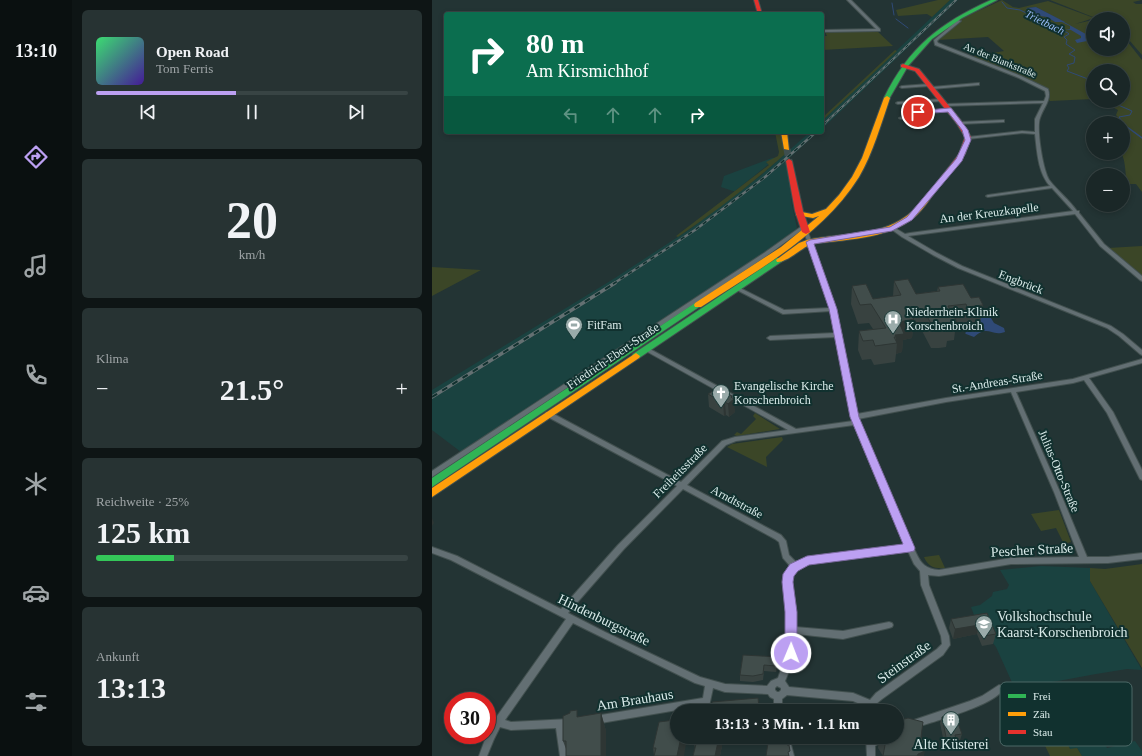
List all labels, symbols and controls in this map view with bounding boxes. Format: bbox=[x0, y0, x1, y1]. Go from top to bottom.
water label: Trietbach bbox=[1023, 7, 1067, 37]
map controls bbox=[1086, 12, 1130, 212]
button: sound bbox=[1086, 12, 1130, 56]
icon: right bbox=[460, 28, 512, 80]
text: 80 m bbox=[526, 28, 584, 59]
street label: An der Blankstraße bbox=[962, 40, 1039, 80]
text: 13:10 bbox=[15, 41, 57, 61]
text: Open Road bbox=[156, 44, 229, 60]
text: Tom Ferris bbox=[156, 61, 213, 76]
text: Am Kirsmichhof bbox=[526, 61, 648, 81]
button: search bbox=[1086, 64, 1130, 108]
pin bbox=[901, 95, 935, 129]
icon: previous bbox=[137, 101, 159, 123]
icon: pause bbox=[241, 101, 263, 123]
icon: next bbox=[345, 101, 367, 123]
icon: arrive bbox=[907, 101, 929, 123]
icon: left bbox=[560, 104, 582, 126]
icon: ahead bbox=[602, 104, 624, 126]
icon: ahead bbox=[644, 104, 666, 126]
icon: right bbox=[686, 104, 708, 126]
button: + bbox=[1086, 116, 1130, 160]
icon: directions bbox=[22, 143, 50, 171]
button: − bbox=[1086, 168, 1130, 212]
text: 20 bbox=[226, 192, 278, 249]
street label: An der Kreuzkapelle bbox=[939, 200, 1039, 226]
text: km/h bbox=[239, 247, 265, 262]
icon: music bbox=[22, 252, 50, 280]
street label: Engbrück bbox=[997, 267, 1045, 297]
place label: Niederrhein-Klinik Korschenbroich bbox=[906, 305, 998, 333]
hospital icon: Niederrhein-Klinik Korschenbroich bbox=[883, 309, 903, 334]
sports icon: FitFam bbox=[564, 315, 584, 340]
place label: FitFam bbox=[587, 318, 622, 332]
street label: Friedrich-Ebert-Straße bbox=[564, 320, 662, 392]
text: Klima bbox=[96, 351, 129, 366]
icon: phone bbox=[22, 361, 50, 389]
street label: St.-Andreas-Straße bbox=[951, 368, 1043, 396]
text: 21.5° bbox=[220, 373, 284, 406]
text: − bbox=[96, 376, 108, 401]
text: + bbox=[396, 376, 408, 401]
place label: Evangelische Kirche Korschenbroich bbox=[734, 379, 834, 407]
church icon: Evangelische Kirche Korschenbroich bbox=[711, 383, 731, 408]
street label: Julius-Otto-Straße bbox=[1035, 428, 1083, 514]
street label: Freiheitsstraße bbox=[650, 441, 710, 501]
icon: climate bbox=[22, 470, 50, 498]
street label: Arndtstraße bbox=[709, 483, 765, 521]
text: Reichweite · 25% bbox=[96, 494, 189, 509]
text: 125 km bbox=[96, 516, 190, 549]
street label: Pescher Straße bbox=[990, 540, 1074, 560]
icon: car bbox=[22, 579, 50, 607]
street label: Hindenburgstraße bbox=[556, 591, 652, 649]
place label: Volkshochschule Kaarst-Korschenbroich bbox=[997, 609, 1128, 640]
school or university icon: Volkshochschule Kaarst-Korschenbroich bbox=[974, 614, 994, 639]
position arrow bbox=[770, 632, 812, 674]
street label: Steinstraße bbox=[874, 638, 934, 686]
text: Ankunft bbox=[96, 649, 139, 664]
text: 13:13 bbox=[96, 671, 166, 704]
legend bbox=[1000, 682, 1132, 746]
street label: Am Brauhaus bbox=[596, 687, 674, 713]
icon: filters bbox=[22, 688, 50, 716]
text: Frei bbox=[1033, 690, 1051, 702]
speed limit sign: 30 bbox=[444, 692, 496, 744]
text: Zäh bbox=[1033, 708, 1051, 720]
building icon: Alte Küsterei bbox=[941, 710, 961, 735]
text: 13:13 · 3 Min. · 1.1 km bbox=[714, 716, 860, 732]
text: Stau bbox=[1033, 726, 1053, 738]
place label: Alte Küsterei bbox=[913, 737, 989, 752]

